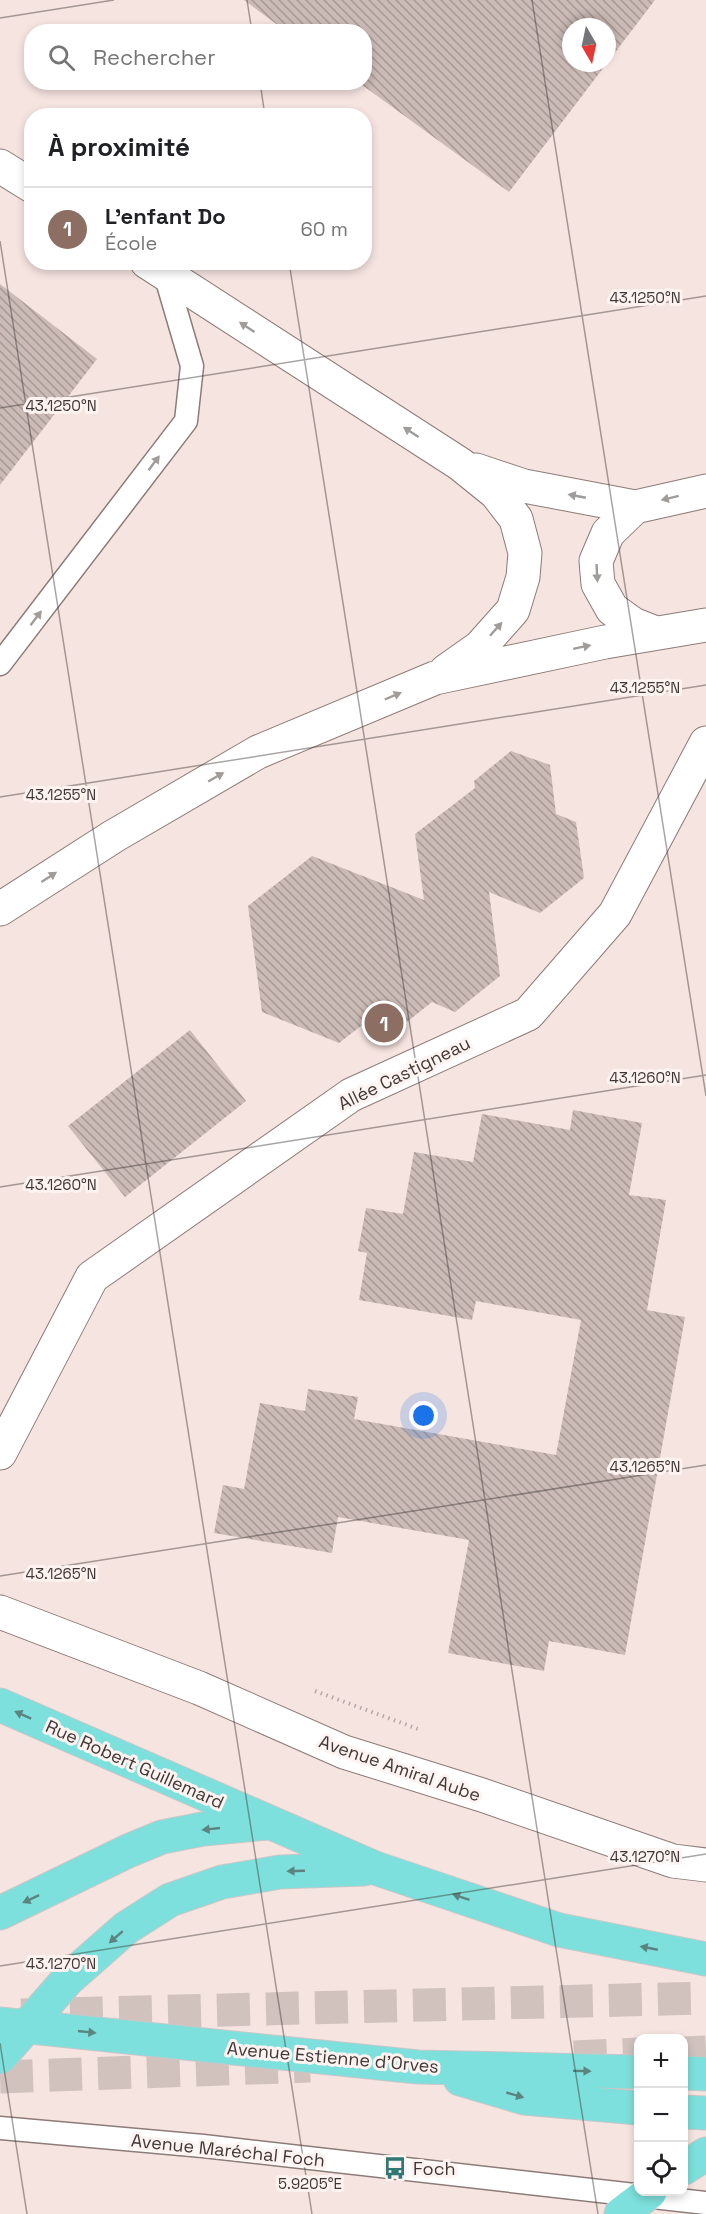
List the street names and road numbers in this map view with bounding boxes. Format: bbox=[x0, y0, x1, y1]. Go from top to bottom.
street label: Allée Castigneau bbox=[334, 1031, 474, 1115]
street label: Rue Robert Guillemard bbox=[42, 1714, 228, 1814]
street label: Avenue Amiral Aube bbox=[316, 1730, 484, 1806]
street label: Avenue Estienne d'Orves bbox=[226, 2036, 440, 2078]
street label: Avenue Maréchal Foch bbox=[130, 2128, 326, 2172]

